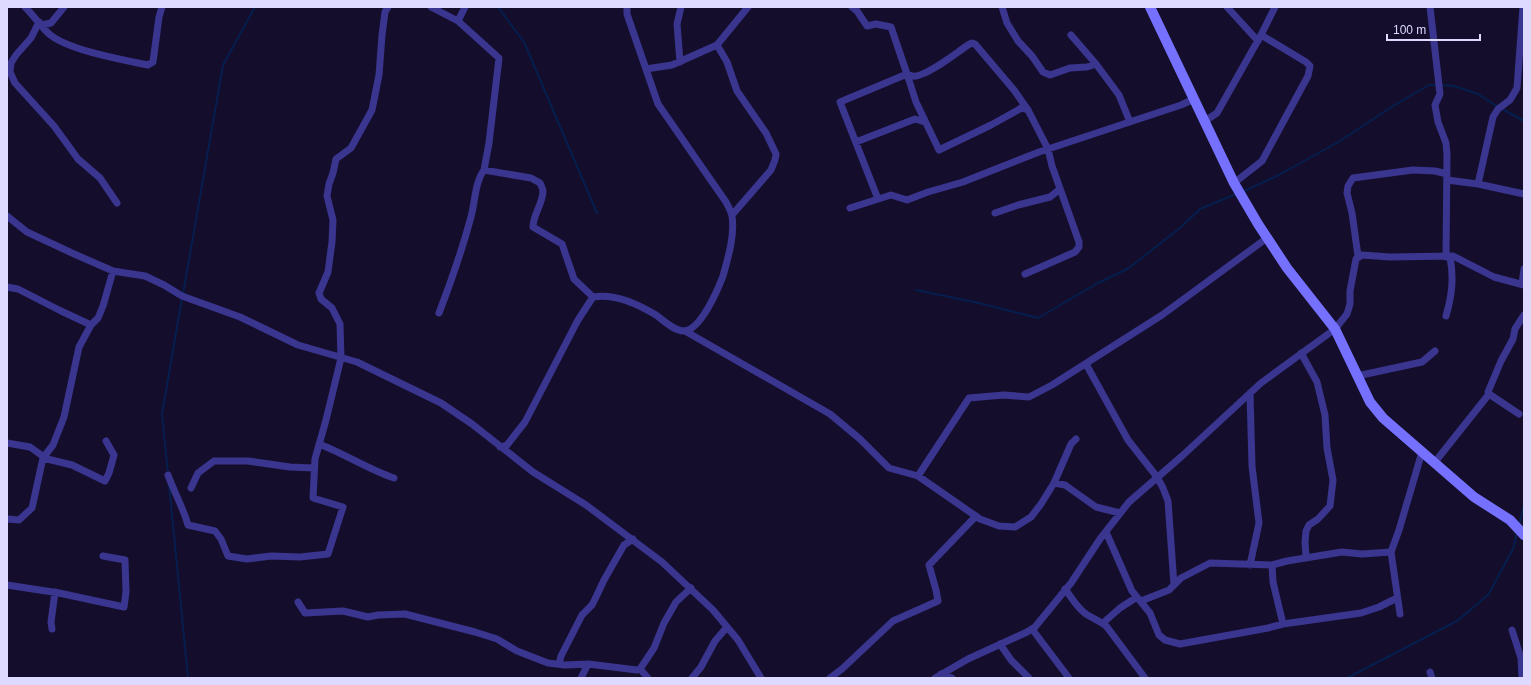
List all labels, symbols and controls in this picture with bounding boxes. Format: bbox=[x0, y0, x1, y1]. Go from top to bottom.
scale bar bbox=[1387, 16, 1480, 42]
text: 100 m bbox=[1393, 23, 1426, 37]

